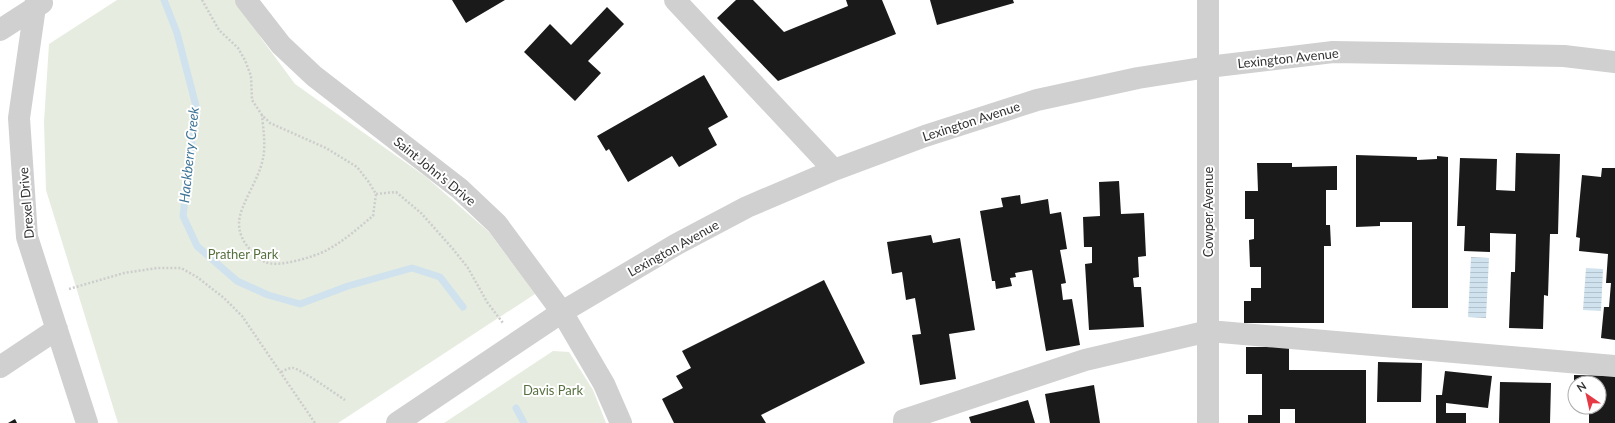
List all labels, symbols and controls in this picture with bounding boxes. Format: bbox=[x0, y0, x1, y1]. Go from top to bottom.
street label: Lexington Avenue bbox=[1237, 45, 1340, 71]
street label: Lexington Avenue bbox=[920, 98, 1022, 144]
water label: Hackberry Creek bbox=[175, 106, 202, 204]
street label: Saint John's Drive bbox=[391, 133, 479, 209]
street label: Drexel Drive bbox=[15, 167, 37, 239]
street label: Cowper Avenue bbox=[1200, 167, 1216, 257]
street label: Lexington Avenue bbox=[625, 216, 721, 280]
park label: Prather Park bbox=[208, 246, 279, 262]
north arrow bbox=[1567, 375, 1607, 415]
text: N bbox=[1574, 379, 1588, 394]
park label: Davis Park bbox=[523, 382, 584, 398]

